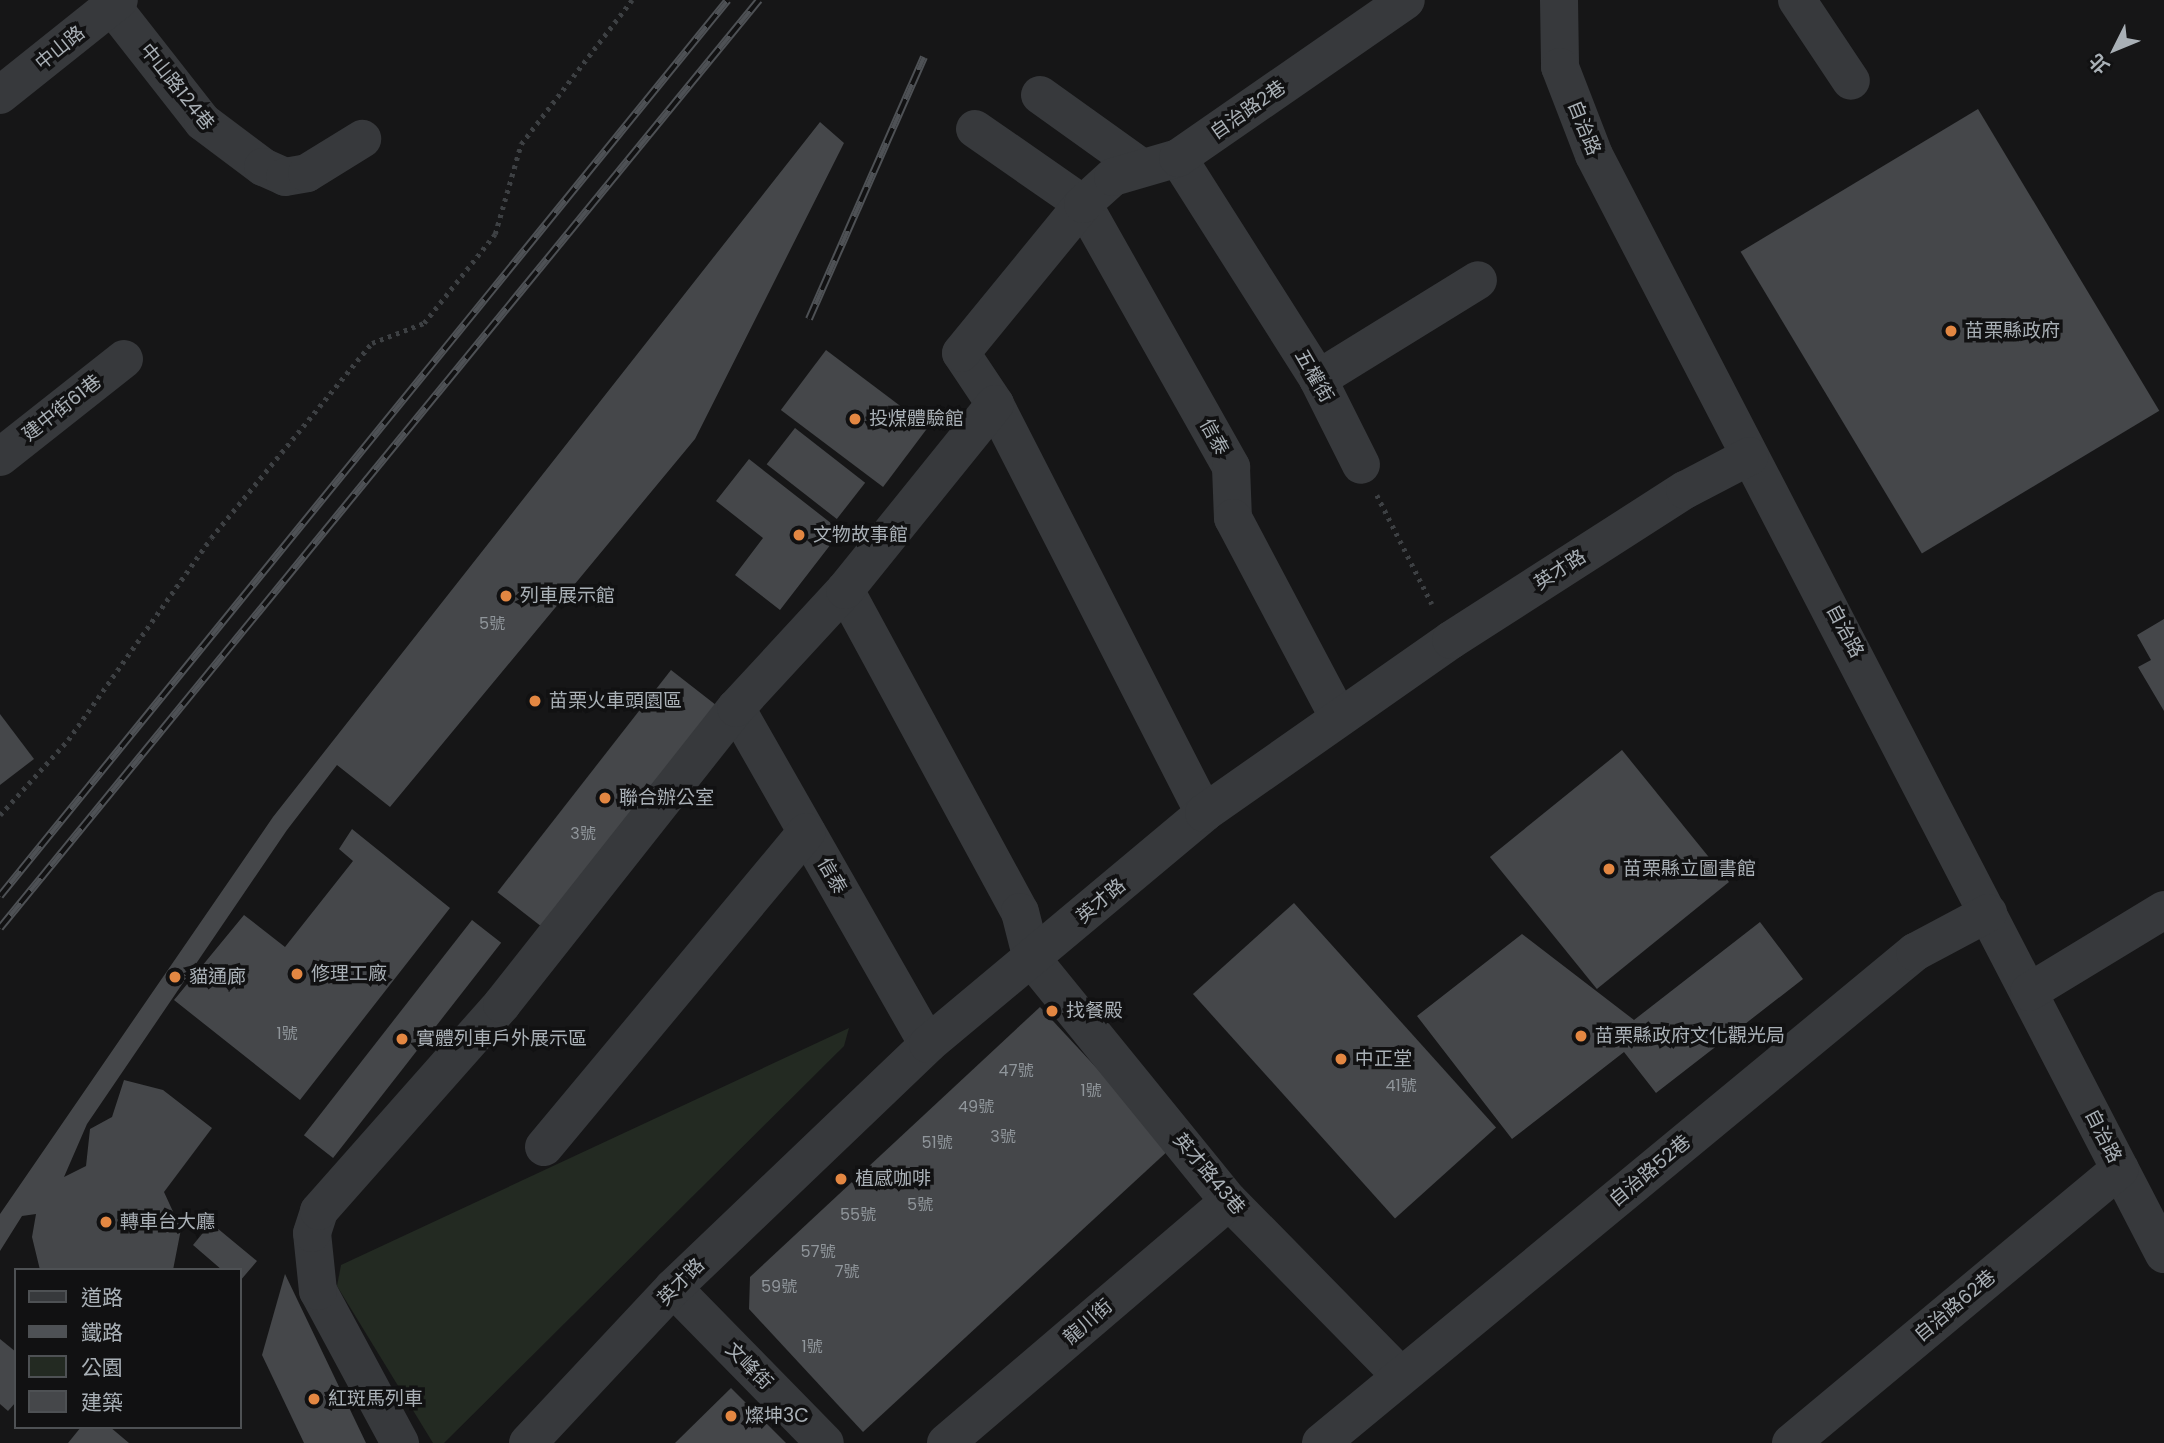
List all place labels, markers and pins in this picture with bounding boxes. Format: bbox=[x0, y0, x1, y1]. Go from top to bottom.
place label: 苗栗縣政府 bbox=[1965, 320, 2060, 342]
marker: 苗栗縣政府 bbox=[1943, 323, 1959, 339]
place label: 投煤體驗館 bbox=[869, 408, 964, 430]
marker: 投煤體驗館 bbox=[847, 411, 863, 427]
place label: 文物故事館 bbox=[813, 524, 908, 546]
marker: 文物故事館 bbox=[791, 527, 807, 543]
place label: 列車展示館 bbox=[520, 585, 615, 607]
marker: 列車展示館 bbox=[498, 588, 514, 604]
place label: 苗栗火車頭園區 bbox=[549, 690, 682, 712]
marker: 苗栗火車頭園區 bbox=[527, 693, 543, 709]
place label: 聯合辦公室 bbox=[619, 787, 714, 809]
marker: 聯合辦公室 bbox=[597, 790, 613, 806]
place label: 苗栗縣立圖書館 bbox=[1623, 858, 1756, 880]
marker: 苗栗縣立圖書館 bbox=[1601, 861, 1617, 877]
place label: 修理工廠 bbox=[311, 963, 387, 985]
place label: 貓通廊 bbox=[189, 966, 246, 988]
marker: 修理工廠 bbox=[289, 966, 305, 982]
marker: 貓通廊 bbox=[167, 969, 183, 985]
place label: 找餐殿 bbox=[1066, 1000, 1123, 1022]
marker: 找餐殿 bbox=[1044, 1003, 1060, 1019]
place label: 苗栗縣政府文化觀光局 bbox=[1595, 1025, 1785, 1047]
place label: 實體列車戶外展示區 bbox=[416, 1028, 587, 1050]
marker: 苗栗縣政府文化觀光局 bbox=[1573, 1028, 1589, 1044]
marker: 實體列車戶外展示區 bbox=[394, 1031, 410, 1047]
place label: 中正堂 bbox=[1355, 1048, 1412, 1070]
marker: 中正堂 bbox=[1333, 1051, 1349, 1067]
place label: 植感咖啡 bbox=[855, 1168, 931, 1190]
marker: 植感咖啡 bbox=[833, 1171, 849, 1187]
place label: 轉車台大廳 bbox=[120, 1211, 215, 1233]
marker: 轉車台大廳 bbox=[98, 1214, 114, 1230]
place label: 紅斑馬列車 bbox=[328, 1388, 423, 1410]
marker: 紅斑馬列車 bbox=[306, 1391, 322, 1407]
place label: 燦坤3C bbox=[745, 1405, 809, 1427]
marker: 燦坤3C bbox=[723, 1408, 739, 1424]

